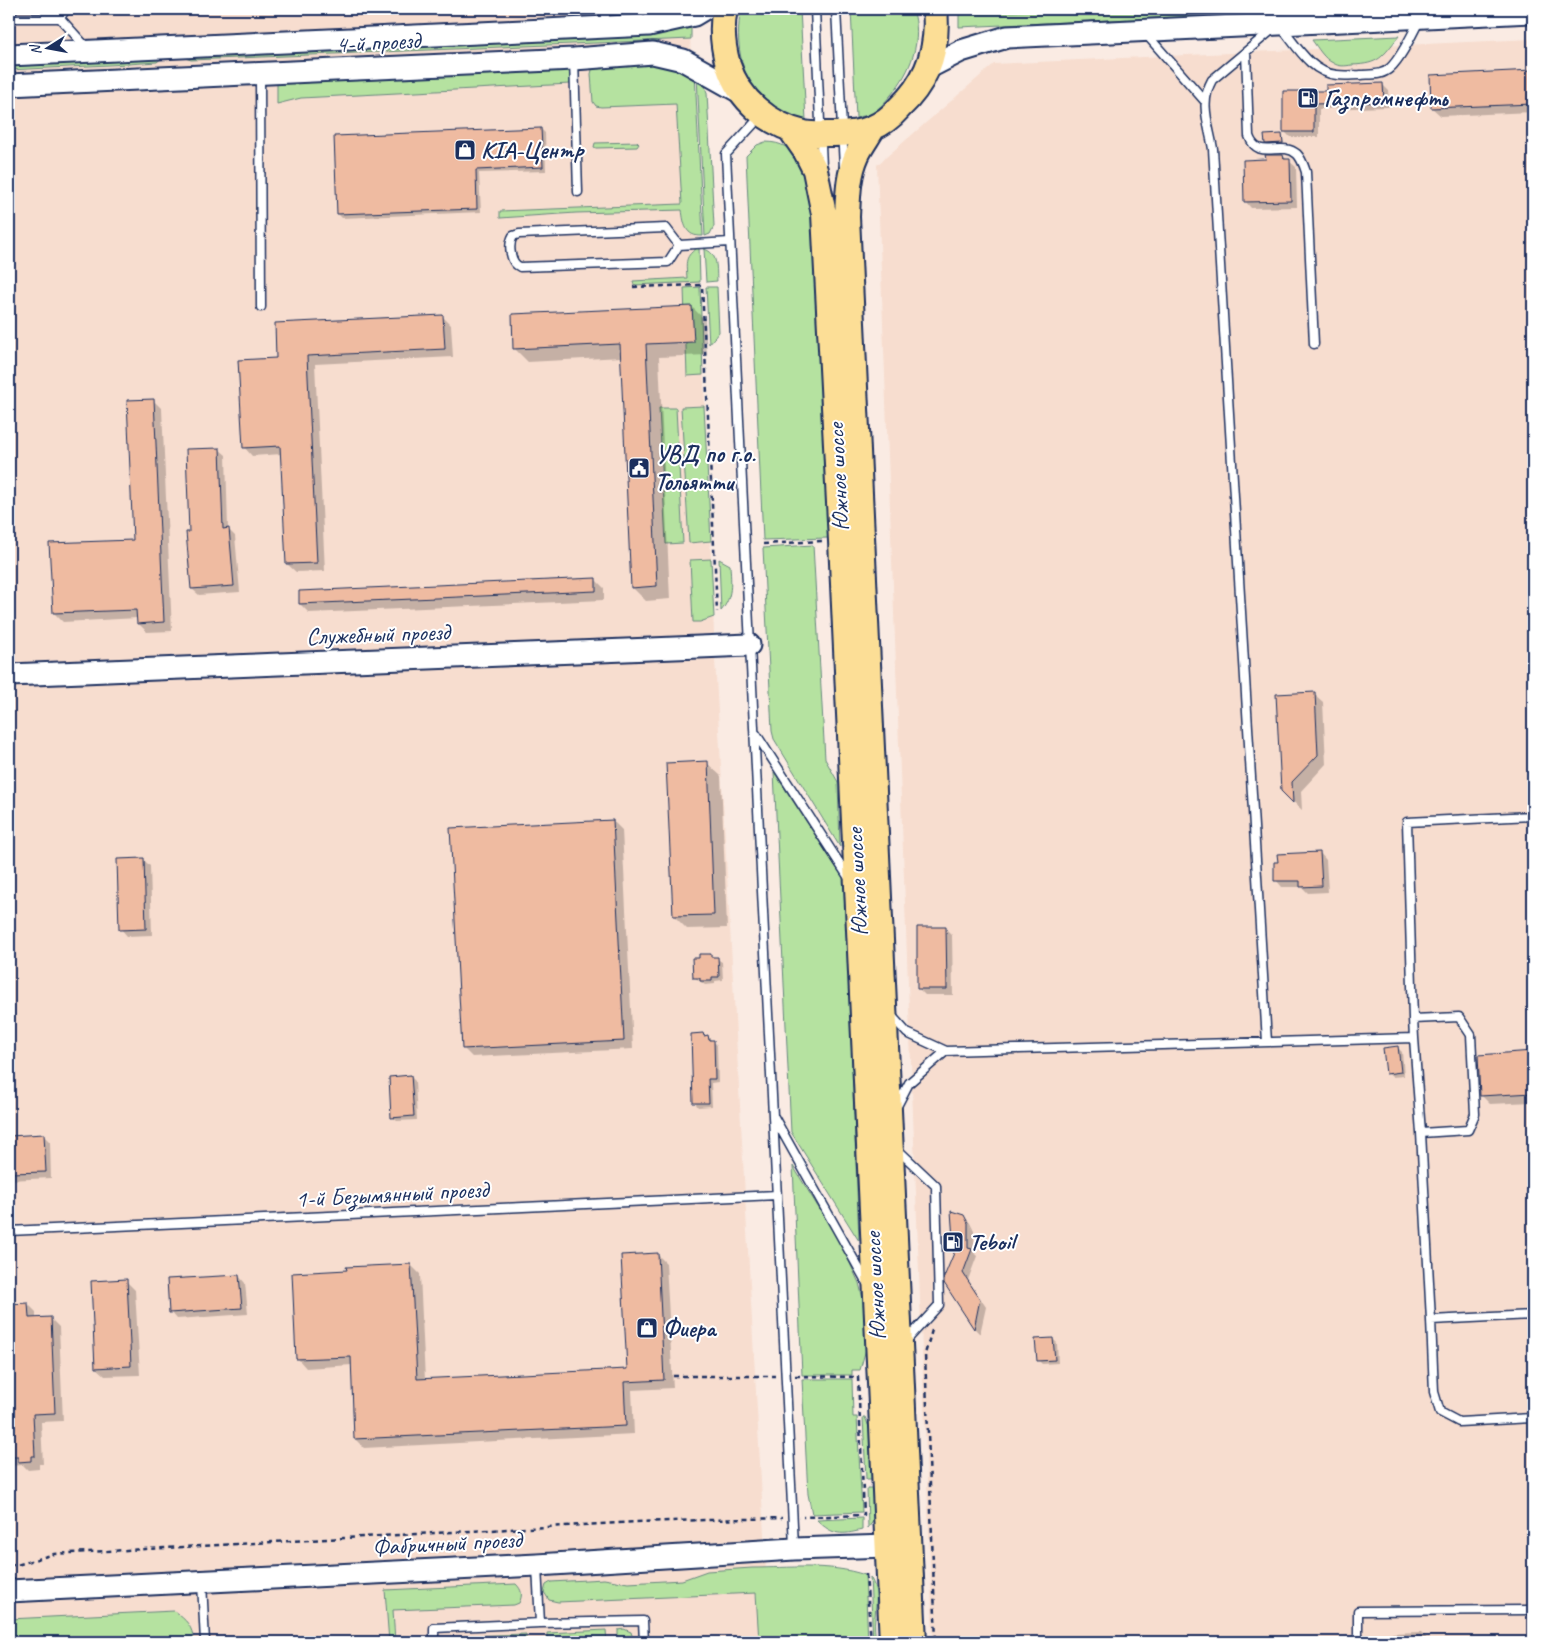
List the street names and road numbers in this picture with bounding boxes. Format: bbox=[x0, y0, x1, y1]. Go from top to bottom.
street label: 4-й проезд bbox=[335, 25, 423, 59]
street label: Южное шоссе bbox=[820, 420, 856, 532]
street label: Служебный проезд bbox=[306, 616, 453, 651]
street label: Южное шоссе bbox=[839, 825, 875, 937]
street label: 1-й Безымянный проезд bbox=[295, 1174, 492, 1215]
street label: Южное шоссе bbox=[857, 1229, 893, 1341]
street label: Фабричный проезд bbox=[372, 1524, 525, 1562]

